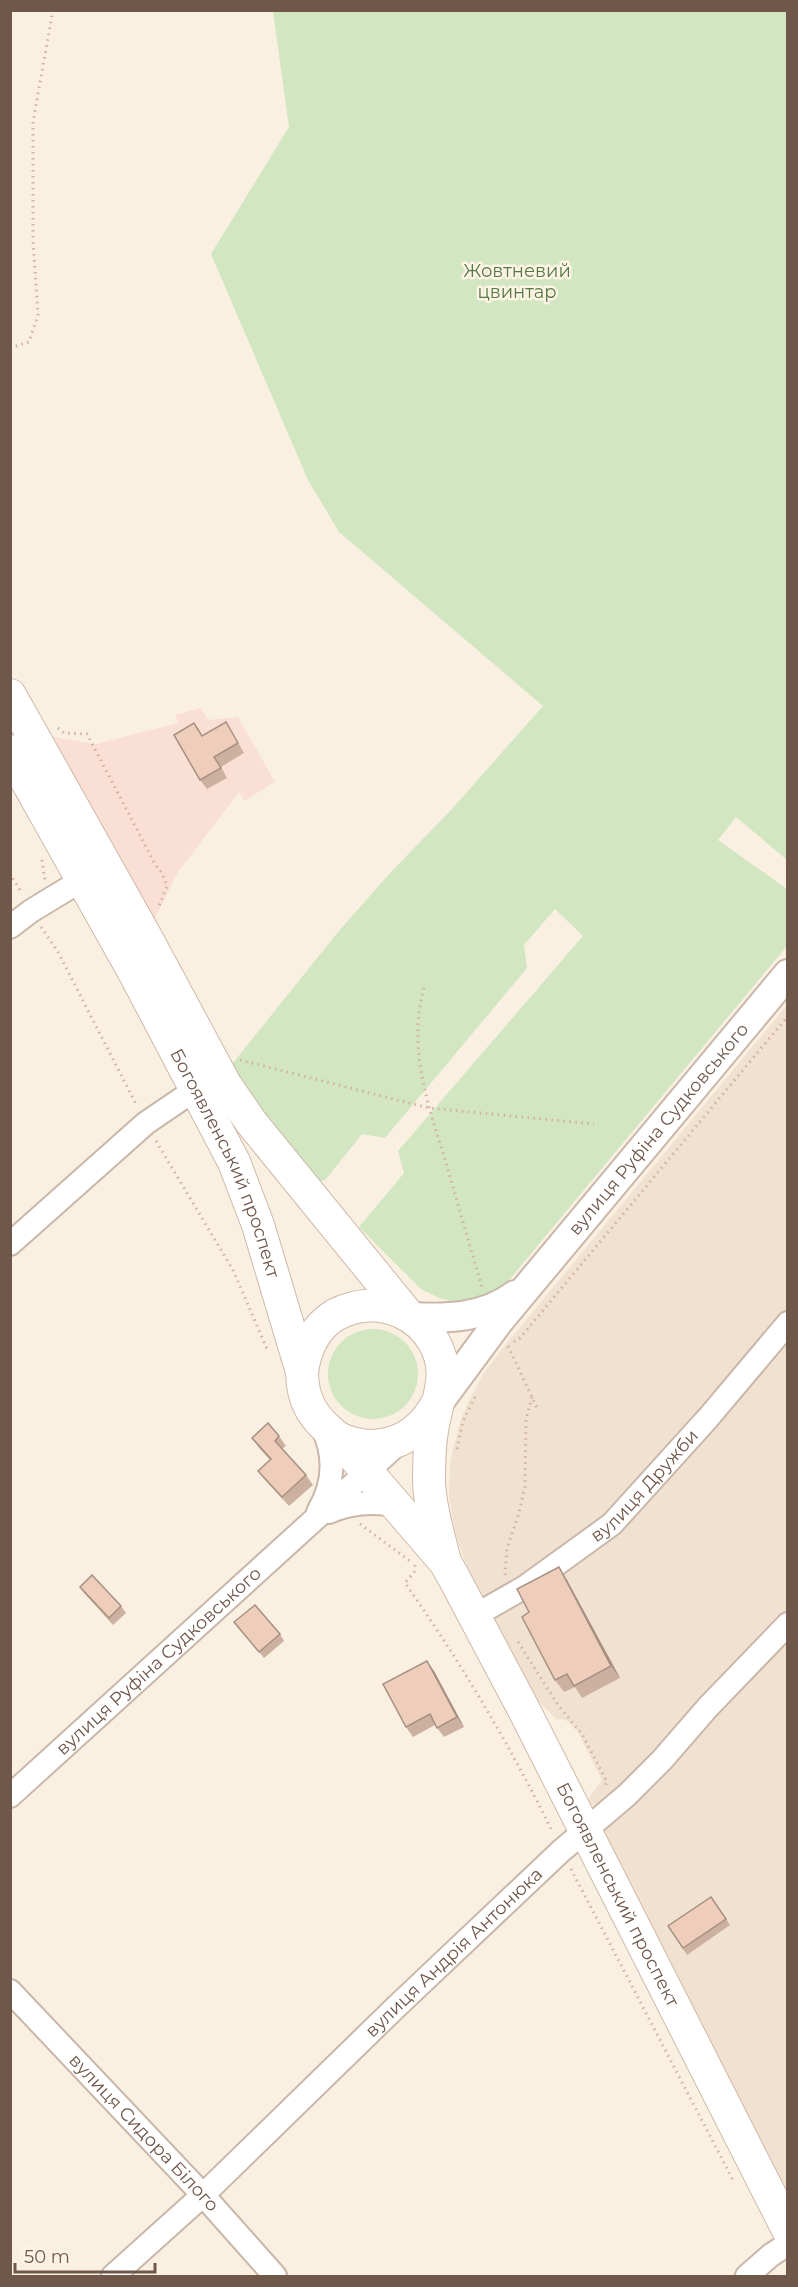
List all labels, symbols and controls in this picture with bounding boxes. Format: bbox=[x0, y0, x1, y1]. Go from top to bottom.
park label: Жовтневий цвинтар bbox=[463, 260, 571, 303]
street label: вулиця Руфіна Судковського bbox=[564, 1019, 753, 1240]
street label: Богоявленський проспект bbox=[165, 1045, 284, 1281]
street label: вулиця Дружби bbox=[586, 1425, 703, 1547]
street label: вулиця Руфіна Судковського bbox=[52, 1562, 266, 1760]
street label: Богоявленський проспект bbox=[552, 1779, 684, 2011]
street label: вулиця Андрія Антонюка bbox=[361, 1863, 547, 2042]
street label: вулиця Сидора Білого bbox=[64, 2049, 224, 2216]
scale bar bbox=[15, 2236, 154, 2274]
text: 50 m bbox=[24, 2246, 70, 2268]

